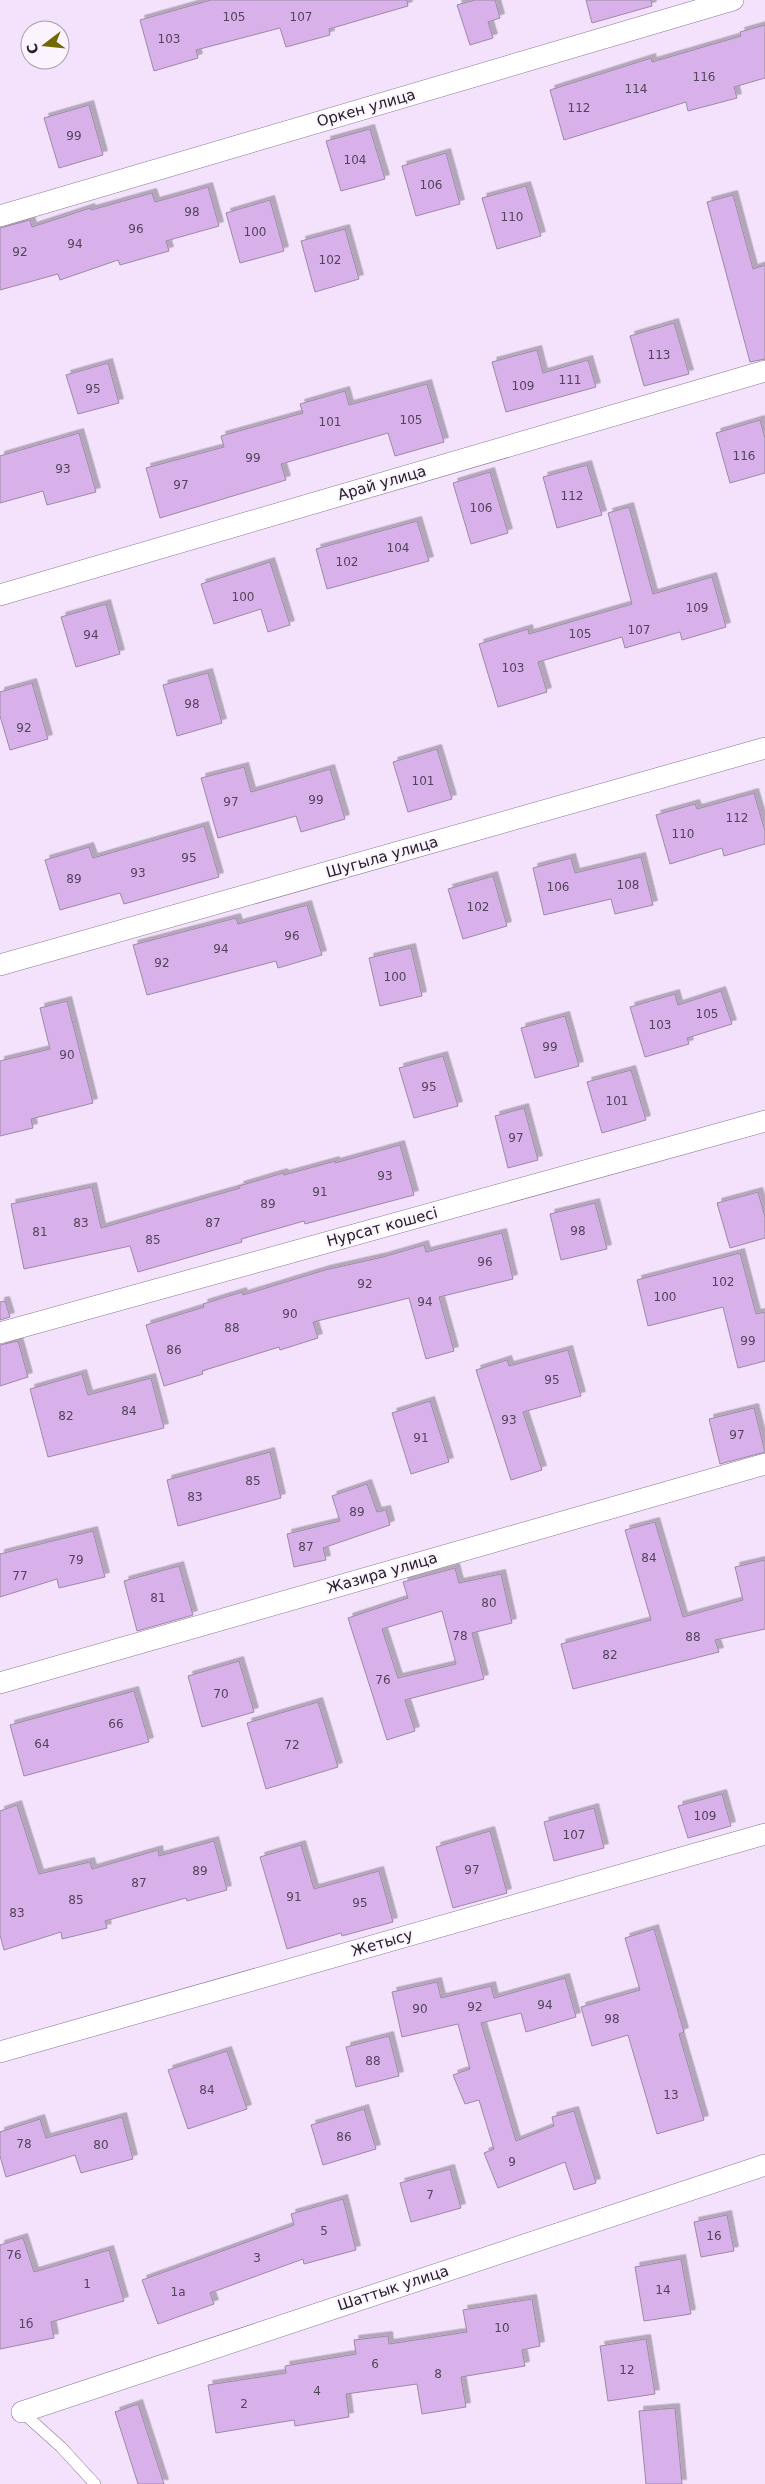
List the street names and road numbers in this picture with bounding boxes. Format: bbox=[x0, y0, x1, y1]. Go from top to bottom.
street label: Оркен улица bbox=[315, 85, 417, 131]
street label: Арай улица bbox=[336, 462, 428, 504]
street label: Шугыла улица bbox=[324, 832, 440, 882]
street label: Нурсат кошесi bbox=[324, 1204, 440, 1250]
street label: Жазира улица bbox=[325, 1549, 439, 1597]
street label: Жетысу bbox=[349, 1926, 415, 1960]
street label: Шаттык улица bbox=[335, 2262, 451, 2314]

